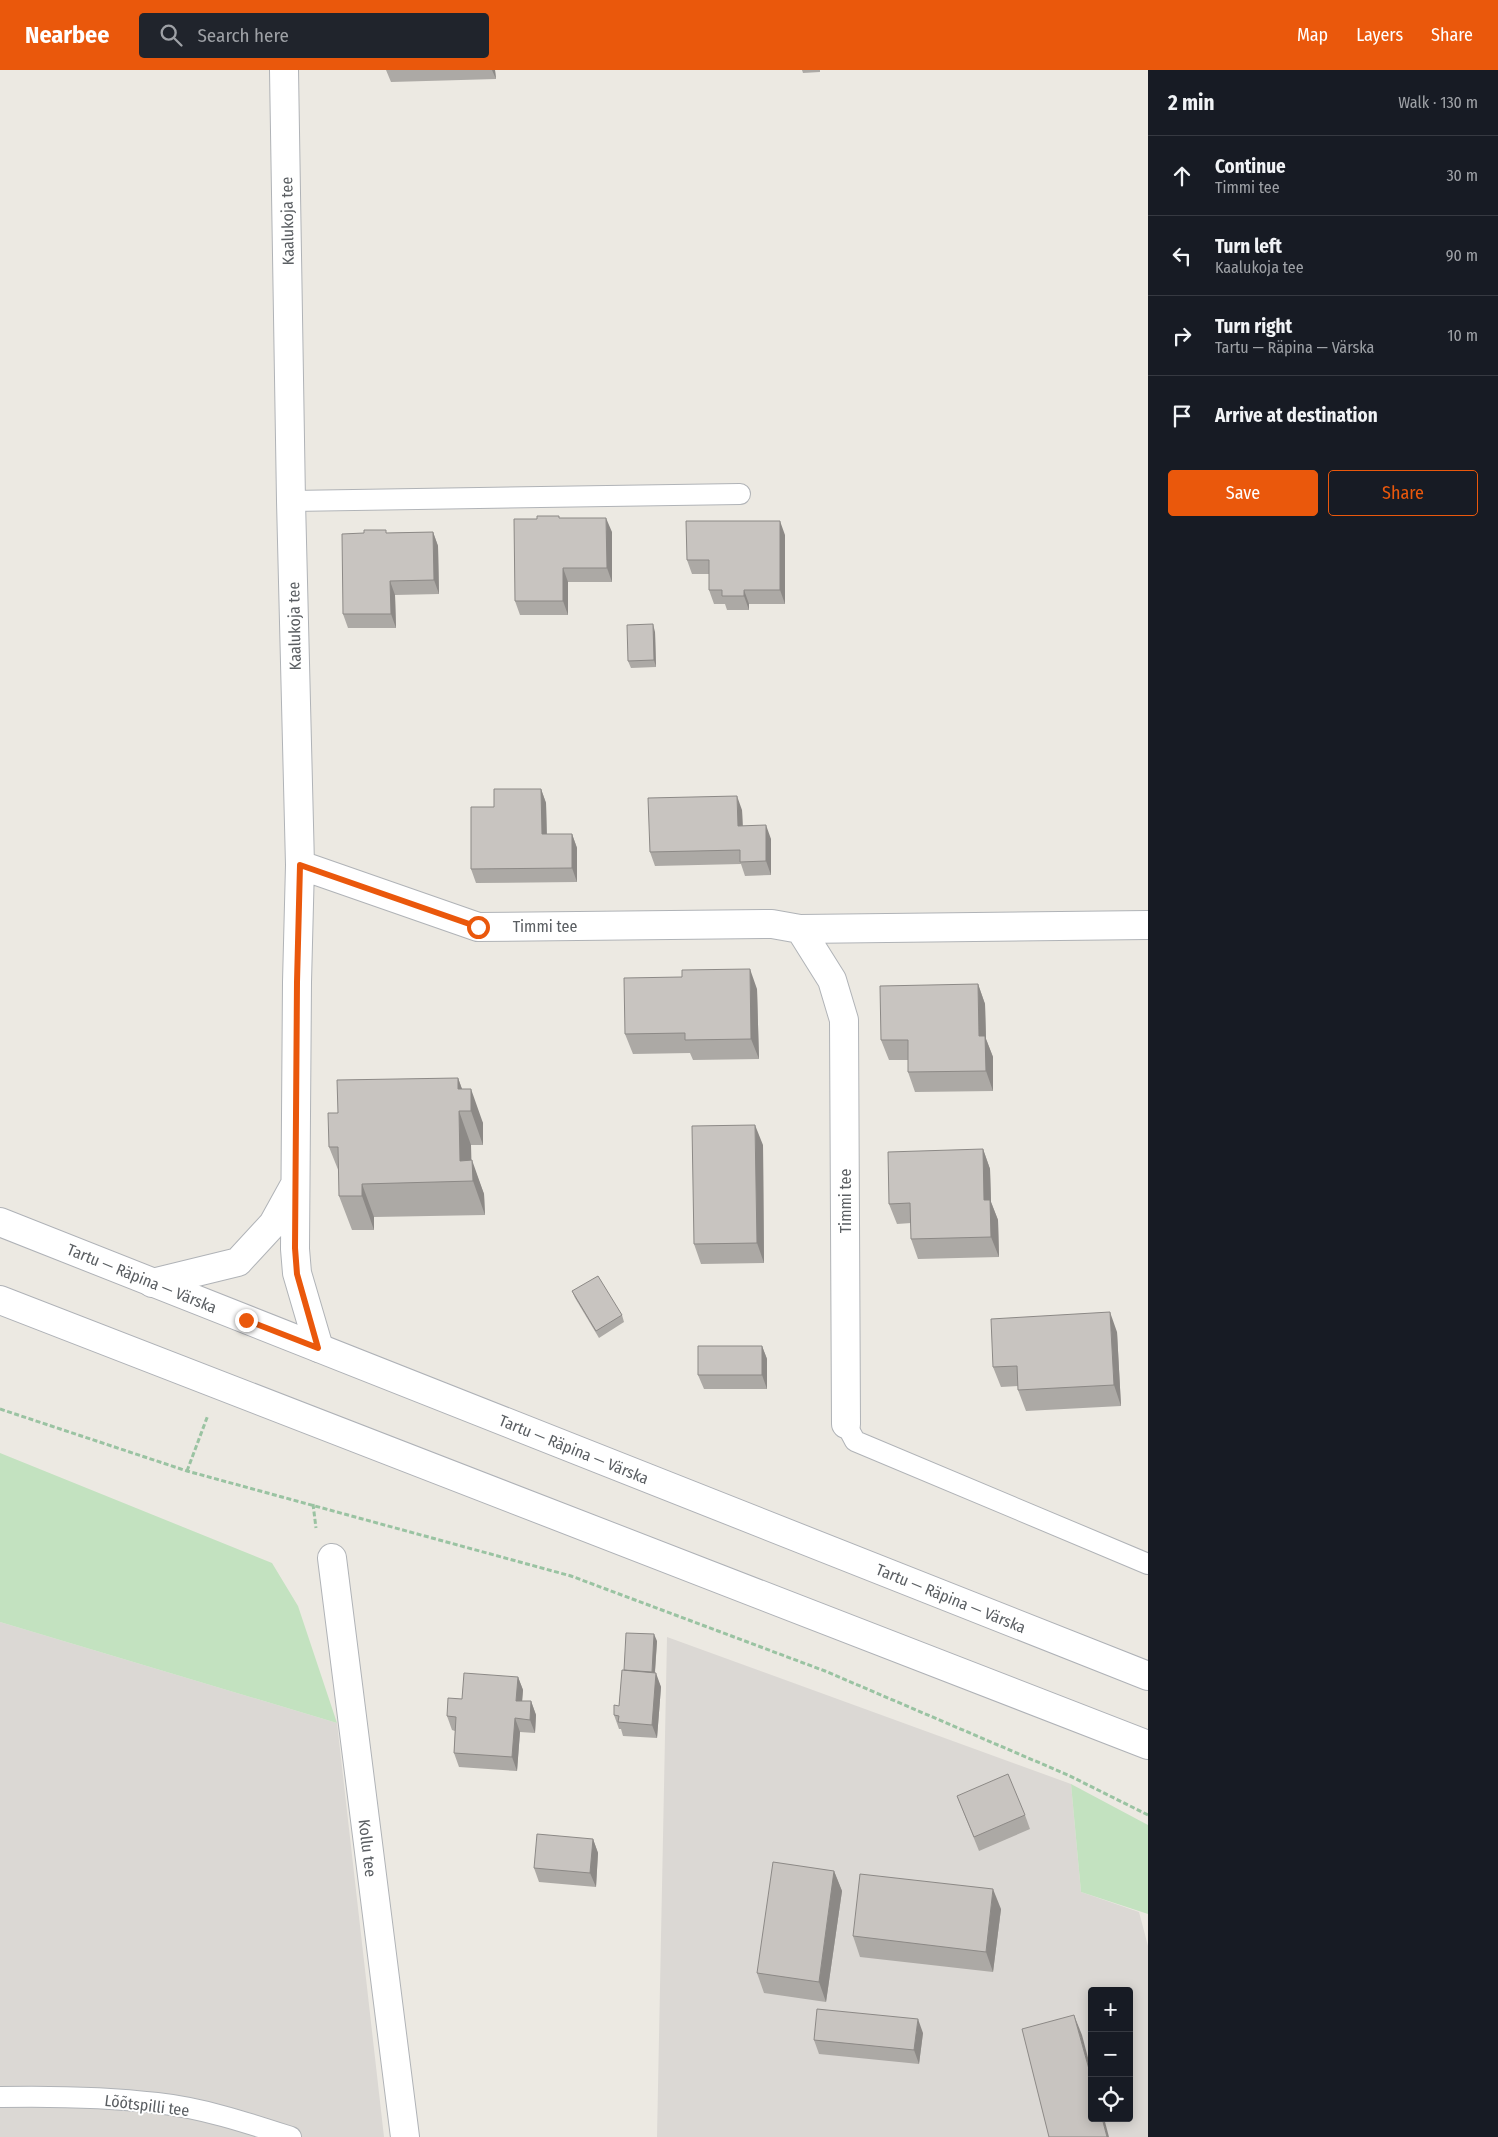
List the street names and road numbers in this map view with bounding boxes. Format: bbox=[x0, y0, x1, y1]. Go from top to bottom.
street label: Kaalukoja tee bbox=[277, 176, 298, 265]
street label: Kaalukoja tee bbox=[284, 581, 305, 670]
street label: Timmi tee bbox=[513, 917, 577, 936]
street label: Timmi tee bbox=[836, 1169, 855, 1233]
street label: Tartu — Räpina — Värska bbox=[64, 1240, 219, 1317]
street label: Tartu — Räpina — Värska bbox=[496, 1411, 651, 1488]
street label: Tartu — Räpina — Värska bbox=[873, 1560, 1028, 1637]
street label: Kollu tee bbox=[355, 1818, 380, 1878]
street label: Lõõtspilli tee bbox=[103, 2091, 190, 2120]

